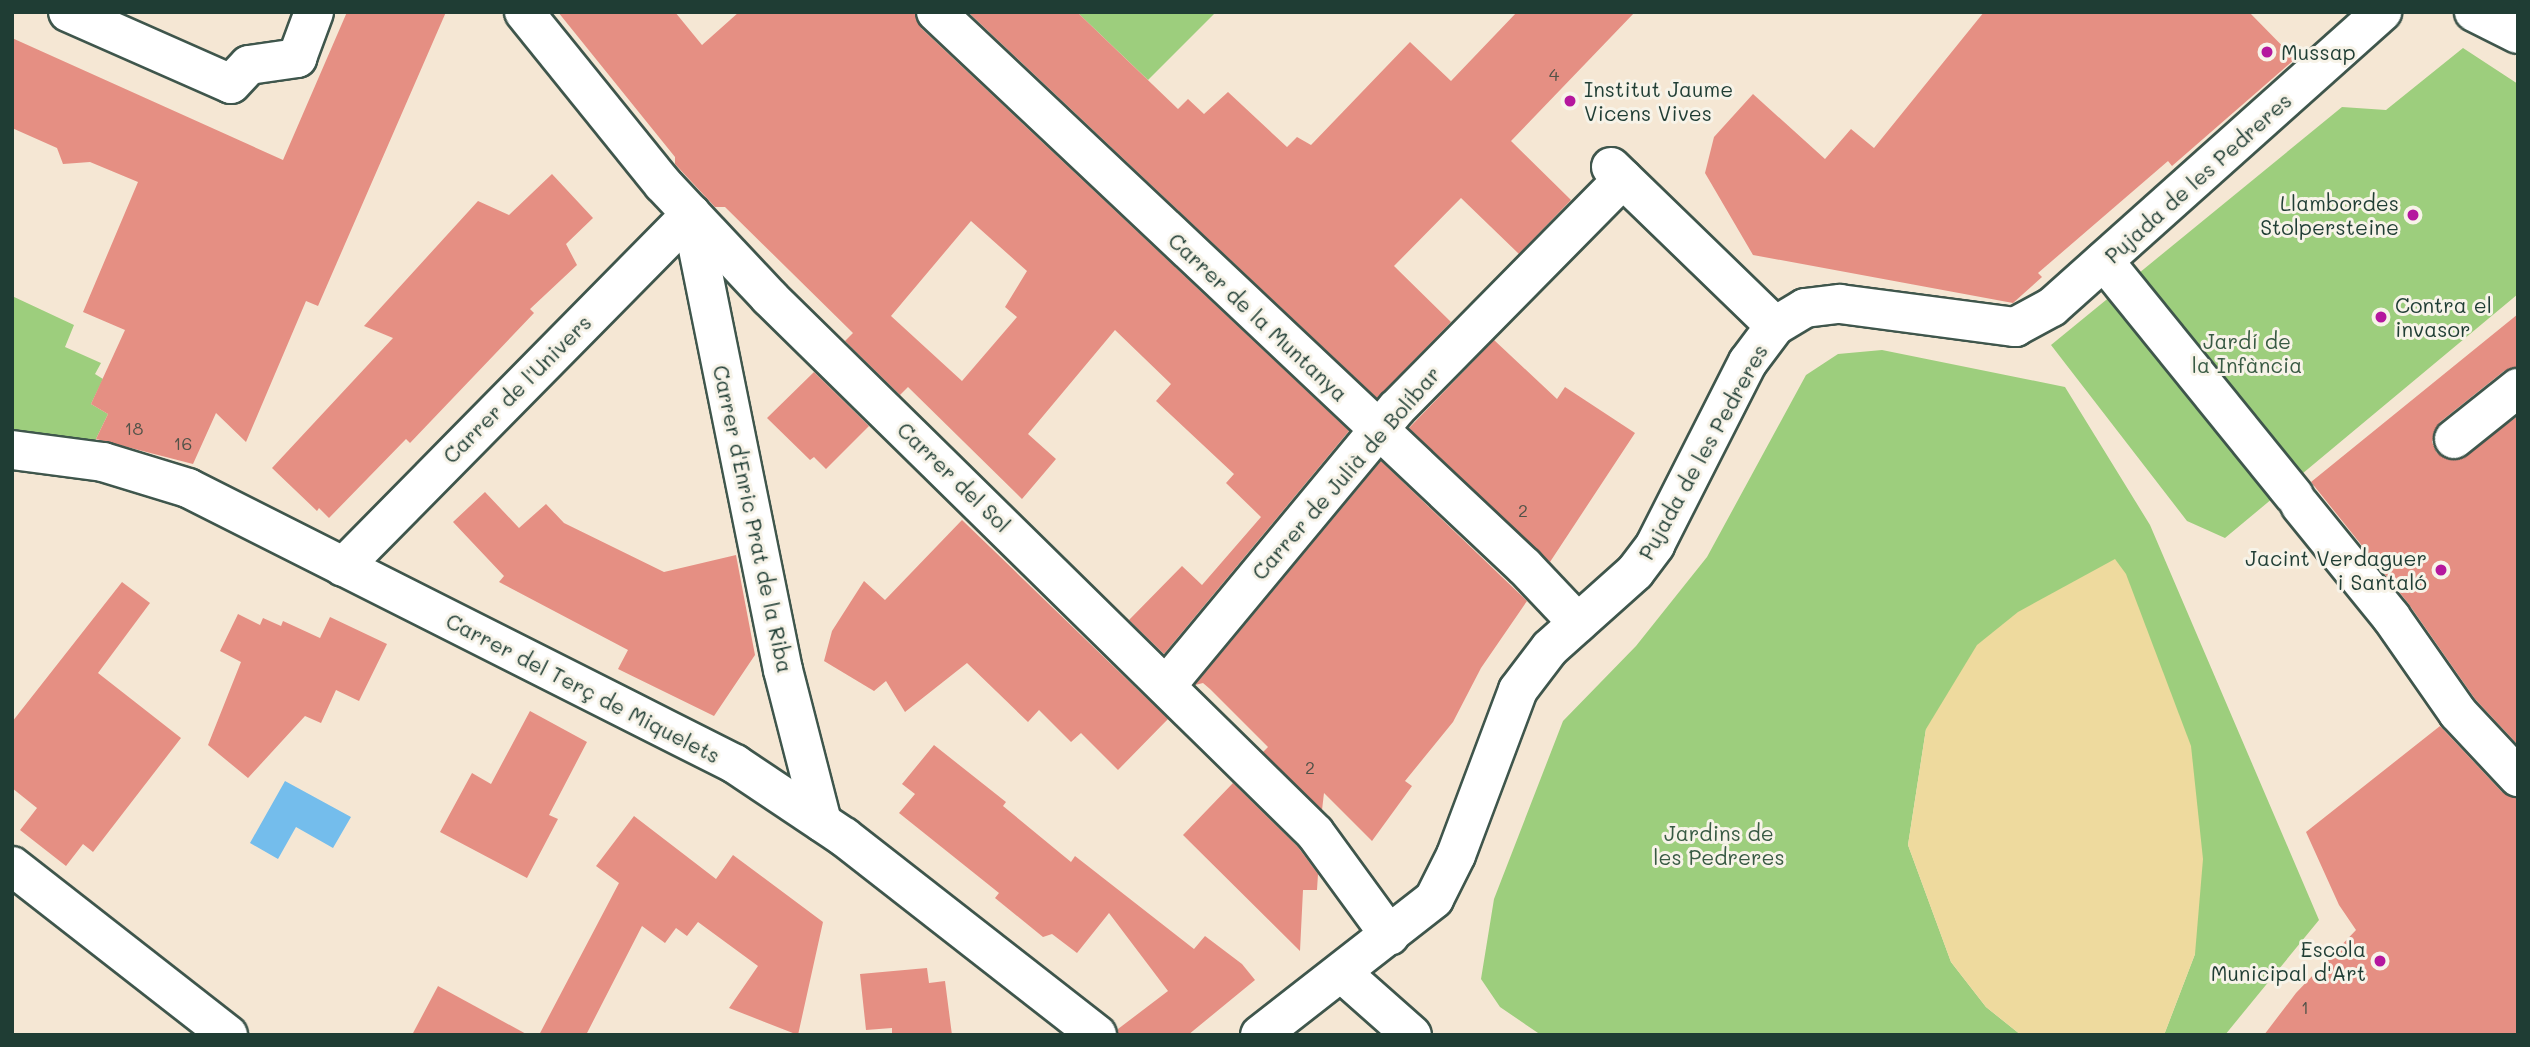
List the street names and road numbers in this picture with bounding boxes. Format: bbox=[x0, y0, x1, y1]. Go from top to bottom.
street label: Pujada de les Pedreres bbox=[2100, 88, 2296, 268]
street label: Carrer de la Muntanya bbox=[1163, 228, 1353, 406]
street label: Carrer de l'Univers bbox=[438, 310, 596, 468]
street label: Pujada de les Pedreres bbox=[1633, 340, 1773, 564]
street label: Carrer de Julià de Bolíbar bbox=[1246, 361, 1446, 585]
street label: Carrer d'Enric Prat de la Riba bbox=[708, 363, 798, 675]
street label: Carrer del Sol bbox=[892, 417, 1016, 537]
street label: Carrer del Terç de Miquelets bbox=[442, 608, 724, 768]

